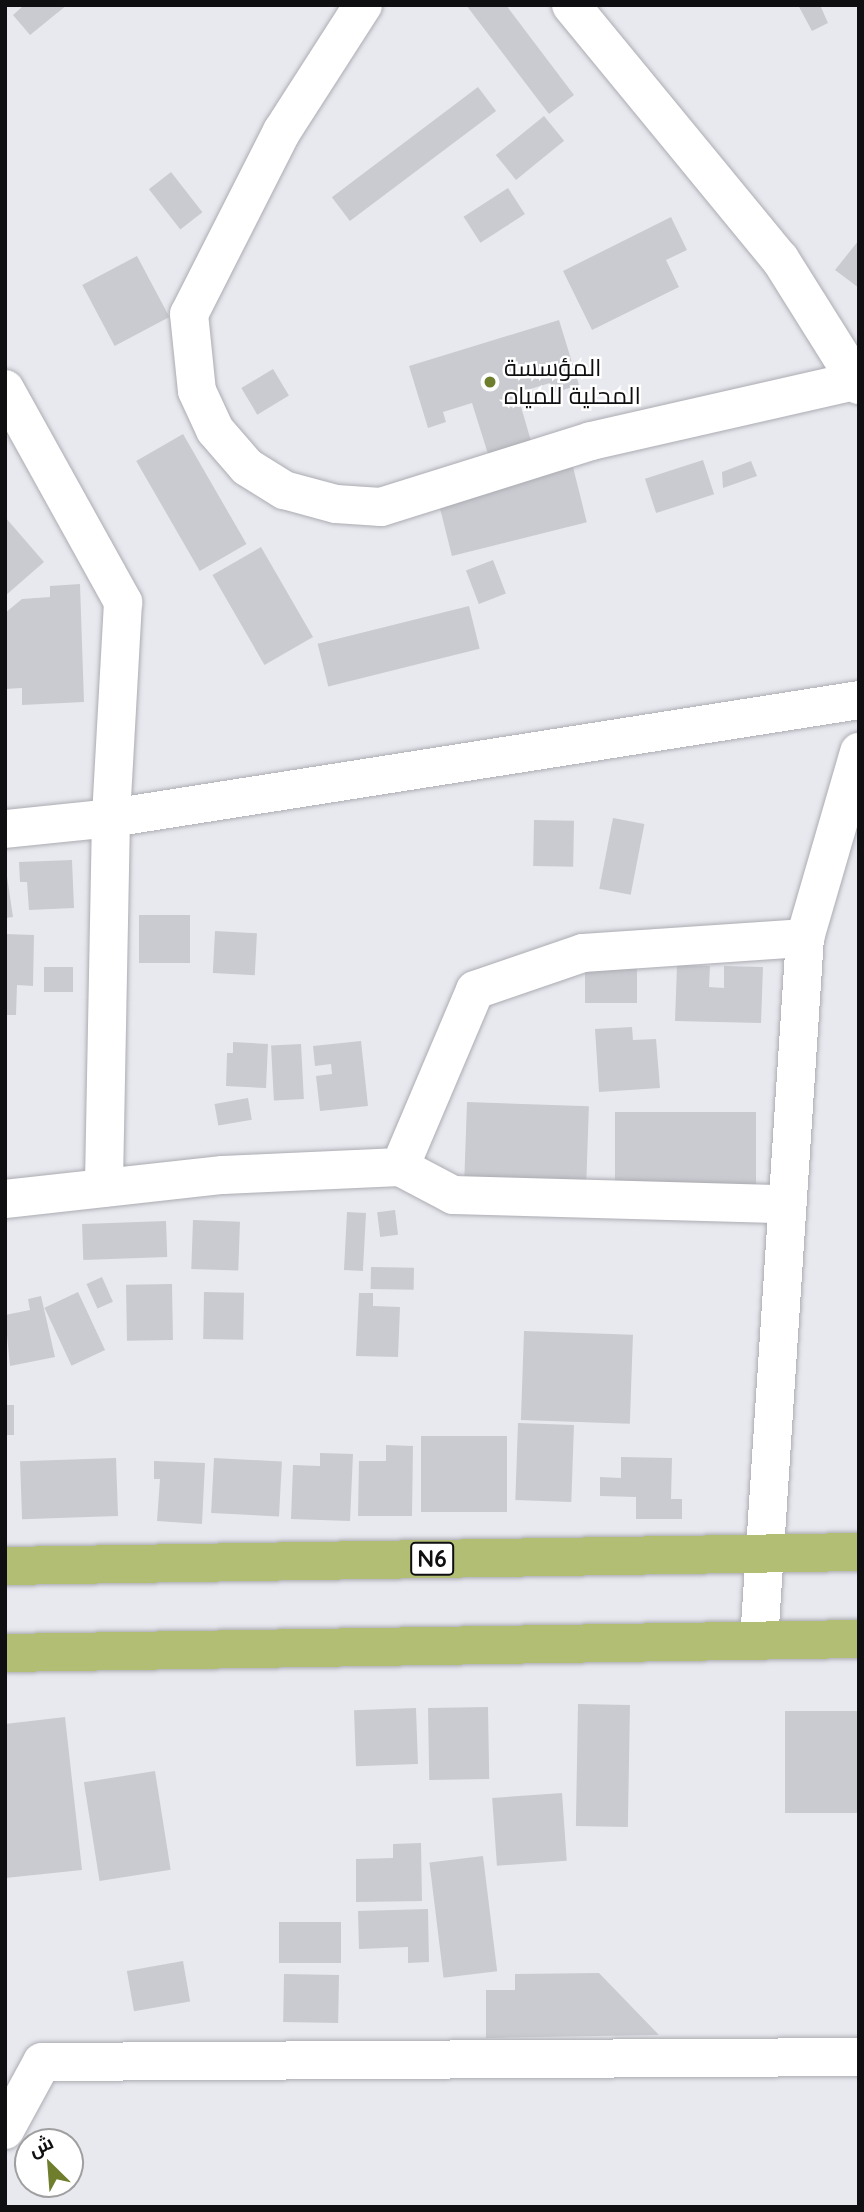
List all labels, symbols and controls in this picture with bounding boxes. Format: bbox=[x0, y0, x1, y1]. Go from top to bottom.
place label: المؤسسة المحلية للمياه bbox=[504, 354, 641, 410]
marker: المؤسسة المحلية للمياه bbox=[482, 374, 498, 390]
road number: N6 bbox=[409, 1540, 455, 1578]
north arrow bbox=[14, 2128, 84, 2198]
text: ش bbox=[25, 2130, 57, 2162]

